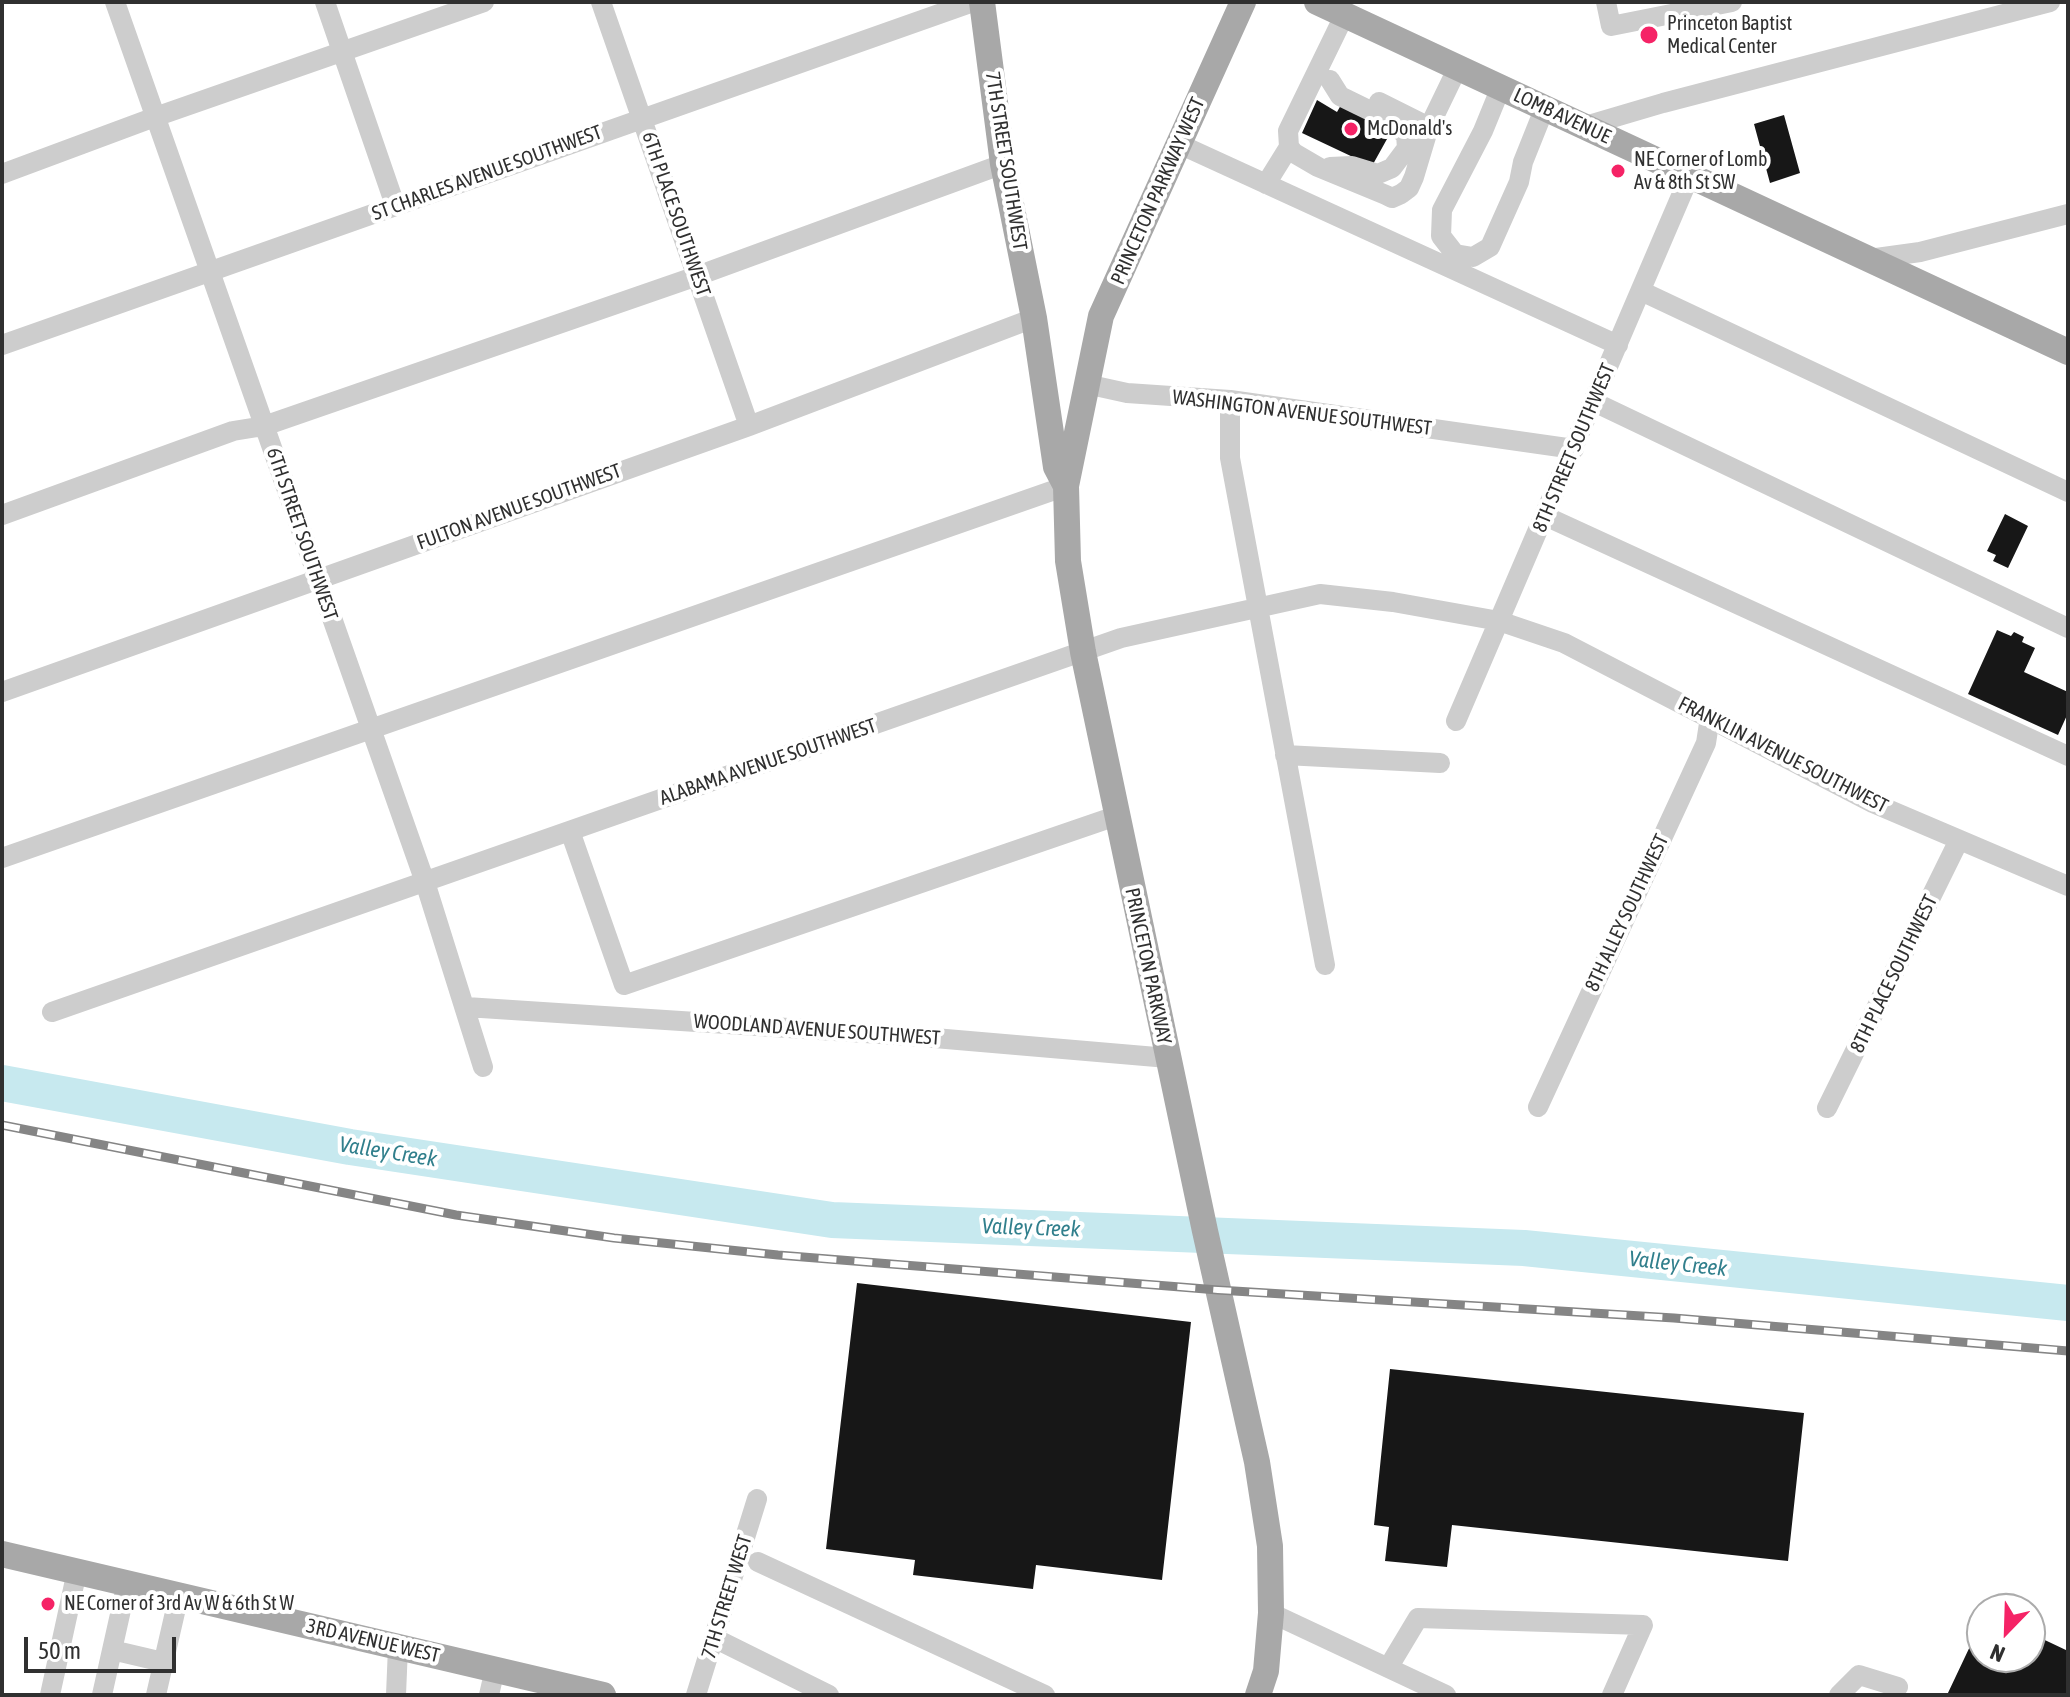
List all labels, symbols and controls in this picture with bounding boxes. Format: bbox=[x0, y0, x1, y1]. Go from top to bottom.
place label: Princeton Baptist Medical Center bbox=[1667, 12, 1792, 59]
marker: Princeton Baptist Medical Center bbox=[1638, 24, 1660, 46]
street label: 7TH STREET SOUTHWEST bbox=[980, 70, 1032, 252]
street label: LOMB AVENUE bbox=[1510, 83, 1614, 149]
street label: PRINCETON PARKWAY WEST bbox=[1106, 94, 1210, 288]
place label: McDonald's bbox=[1367, 117, 1452, 141]
street label: ST CHARLES AVENUE SOUTHWEST bbox=[369, 120, 605, 226]
marker: McDonald's bbox=[1342, 120, 1360, 138]
street label: 6TH PLACE SOUTHWEST bbox=[637, 128, 715, 300]
place label: NE Corner of Lomb Av & 8th St SW bbox=[1634, 148, 1767, 195]
marker: NE Corner of Lomb Av & 8th St SW bbox=[1609, 162, 1627, 180]
street label: 8TH STREET SOUTHWEST bbox=[1528, 360, 1620, 536]
street label: WASHINGTON AVENUE SOUTHWEST bbox=[1171, 385, 1433, 441]
street label: 6TH STREET SOUTHWEST bbox=[261, 445, 343, 623]
street label: FULTON AVENUE SOUTHWEST bbox=[414, 459, 624, 555]
street label: FRANKLIN AVENUE SOUTHWEST bbox=[1674, 692, 1892, 818]
street label: ALABAMA AVENUE SOUTHWEST bbox=[656, 714, 880, 810]
street label: 8TH ALLEY SOUTHWEST bbox=[1580, 831, 1674, 995]
street label: PRINCETON PARKWAY bbox=[1120, 886, 1176, 1046]
street label: 8TH PLACE SOUTHWEST bbox=[1845, 891, 1943, 1057]
street label: WOODLAND AVENUE SOUTHWEST bbox=[693, 1009, 941, 1051]
water label: Valley Creek bbox=[337, 1131, 439, 1173]
water label: Valley Creek bbox=[981, 1213, 1081, 1243]
water label: Valley Creek bbox=[1628, 1246, 1728, 1282]
street label: 7TH STREET WEST bbox=[697, 1532, 757, 1662]
place label: NE Corner of 3rd Av W & 6th St W bbox=[64, 1592, 294, 1616]
north arrow bbox=[1966, 1593, 2046, 1673]
marker: NE Corner of 3rd Av W & 6th St W bbox=[39, 1595, 57, 1613]
street label: 3RD AVENUE WEST bbox=[304, 1614, 442, 1668]
scale bar bbox=[28, 1621, 180, 1671]
text: 50 m bbox=[38, 1637, 81, 1664]
text: N bbox=[1986, 1639, 2008, 1668]

